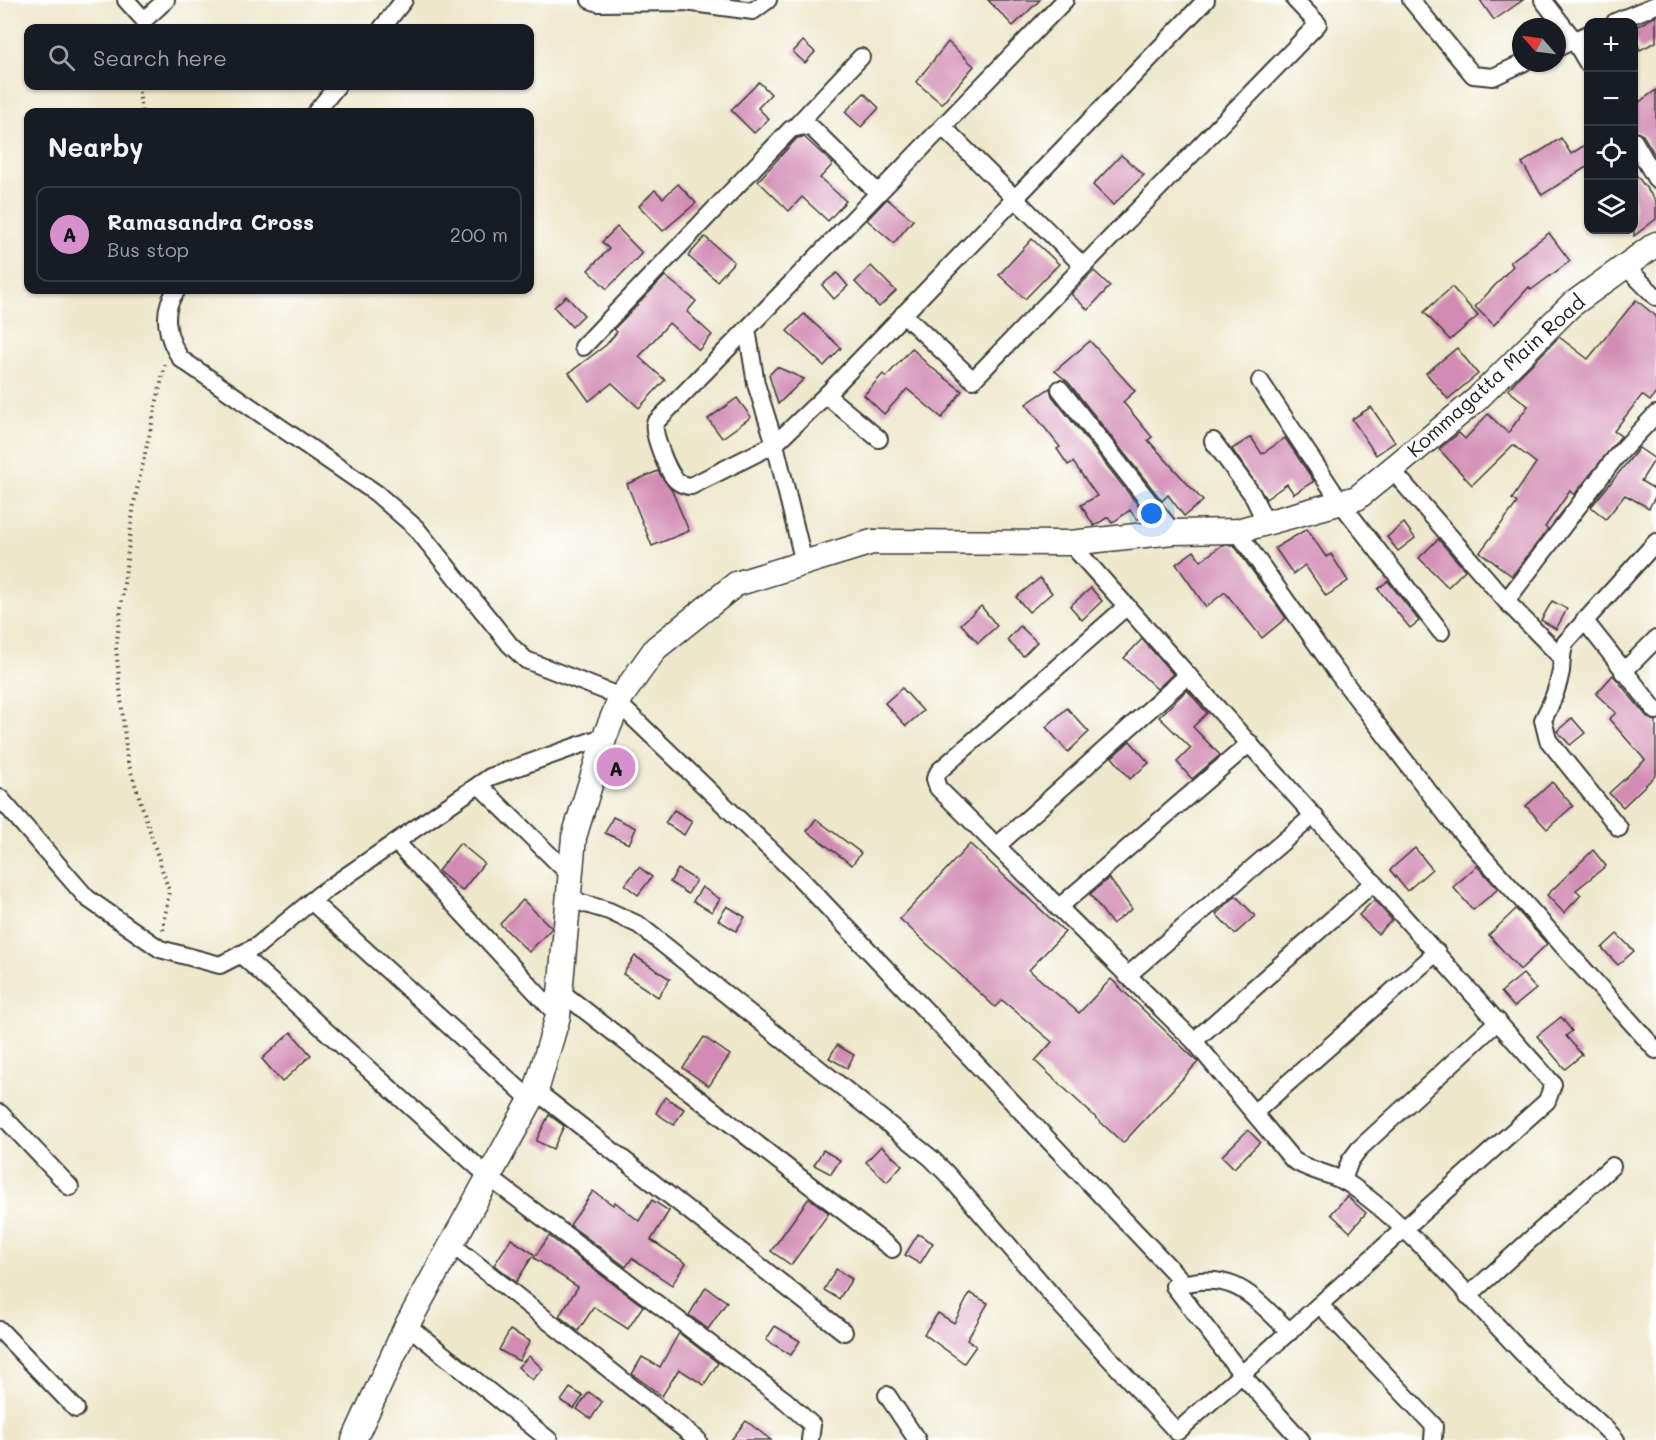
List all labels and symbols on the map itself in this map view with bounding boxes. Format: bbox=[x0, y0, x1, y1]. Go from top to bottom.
north arrow bbox=[1512, 18, 1566, 72]
street label: Kommagatta Main Road bbox=[1401, 288, 1590, 462]
your location bbox=[1137, 499, 1166, 528]
pin: A bbox=[596, 744, 636, 789]

